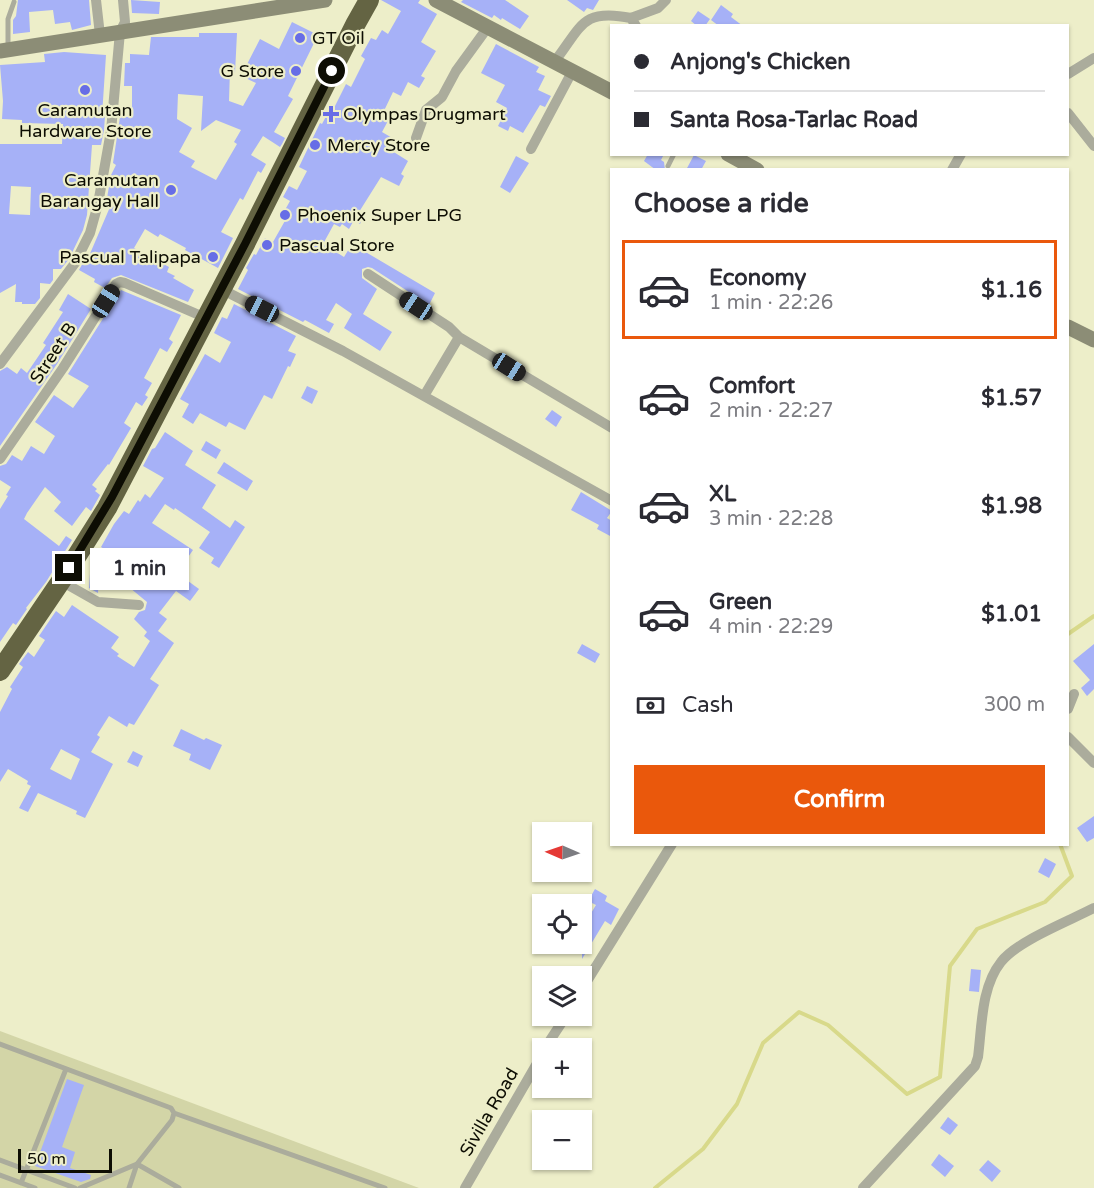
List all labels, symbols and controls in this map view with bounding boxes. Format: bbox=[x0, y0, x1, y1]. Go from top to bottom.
place label: GT Oil bbox=[312, 27, 365, 49]
marker: GT Oil bbox=[293, 31, 307, 45]
text: Anjong's Chicken bbox=[670, 49, 851, 75]
route start bbox=[318, 57, 345, 84]
place label: G Store bbox=[220, 60, 284, 82]
marker: G Store bbox=[289, 64, 303, 78]
marker: Caramutan Hardware Store bbox=[78, 83, 92, 97]
place label: Caramutan Hardware Store bbox=[19, 99, 151, 142]
place label: Olympas Drugmart bbox=[343, 103, 506, 125]
marker: Olympas Drugmart bbox=[324, 107, 338, 121]
text: Santa Rosa-Tarlac Road bbox=[670, 107, 918, 133]
place label: Mercy Store bbox=[327, 134, 430, 156]
marker: Mercy Store bbox=[308, 138, 322, 152]
place label: Caramutan Barangay Hall bbox=[40, 169, 159, 212]
marker: Caramutan Barangay Hall bbox=[164, 183, 178, 197]
text: Choose a ride bbox=[634, 187, 809, 220]
place label: Phoenix Super LPG bbox=[297, 204, 462, 226]
marker: Phoenix Super LPG bbox=[278, 208, 292, 222]
place label: Pascual Store bbox=[279, 234, 394, 256]
marker: Pascual Store bbox=[260, 238, 274, 252]
place label: Pascual Talipapa bbox=[59, 246, 201, 268]
marker: Pascual Talipapa bbox=[206, 250, 220, 264]
icon: car bbox=[637, 263, 691, 317]
text: Economy bbox=[709, 265, 806, 291]
text: $1.16 bbox=[981, 277, 1042, 303]
car bbox=[89, 281, 123, 321]
car bbox=[396, 289, 436, 323]
text: 1 min · 22:26 bbox=[709, 291, 833, 315]
car bbox=[242, 293, 282, 325]
street label: Street B bbox=[25, 318, 81, 388]
car bbox=[489, 350, 529, 384]
icon: car bbox=[637, 371, 691, 425]
text: Comfort bbox=[709, 373, 795, 399]
text: $1.57 bbox=[981, 385, 1042, 411]
text: 2 min · 22:27 bbox=[709, 399, 833, 423]
icon: car bbox=[637, 479, 691, 533]
text: XL bbox=[709, 481, 736, 507]
text: $1.98 bbox=[981, 493, 1042, 519]
text: 3 min · 22:28 bbox=[709, 507, 833, 531]
callout: 1 min bbox=[90, 547, 189, 589]
route end bbox=[55, 554, 82, 581]
text: 1 min bbox=[113, 557, 166, 581]
icon: car bbox=[637, 587, 691, 641]
text: Green bbox=[709, 589, 772, 615]
text: $1.01 bbox=[981, 601, 1042, 627]
text: 4 min · 22:29 bbox=[709, 615, 833, 639]
icon: cash bbox=[634, 689, 667, 722]
text: Cash bbox=[682, 692, 734, 718]
text: 300 m bbox=[984, 693, 1045, 717]
button: Confirm bbox=[634, 765, 1045, 834]
north arrow bbox=[532, 822, 592, 882]
map controls bbox=[532, 822, 592, 1170]
button: locate bbox=[532, 894, 592, 954]
button: layers bbox=[532, 966, 592, 1026]
button: + bbox=[532, 1038, 592, 1098]
street label: Sivilla Road bbox=[455, 1064, 523, 1160]
button: − bbox=[532, 1110, 592, 1170]
scale bar bbox=[18, 1146, 112, 1174]
text: 50 m bbox=[27, 1149, 66, 1169]

